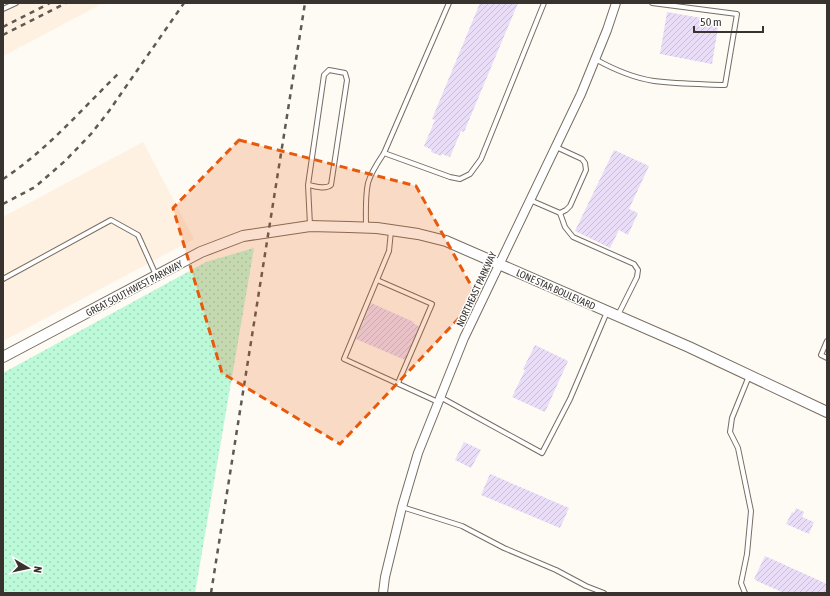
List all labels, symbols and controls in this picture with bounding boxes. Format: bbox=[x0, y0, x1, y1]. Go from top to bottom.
scale bar bbox=[694, 8, 763, 34]
text: 50 m bbox=[700, 15, 722, 29]
street label: NORTHEAST PARKWAY bbox=[454, 250, 499, 328]
street label: GREAT SOUTHWEST PARKWAY bbox=[84, 258, 185, 319]
street label: LONE STAR BOULEVARD bbox=[515, 267, 597, 312]
north arrow bbox=[8, 548, 48, 588]
text: N bbox=[31, 565, 44, 574]

